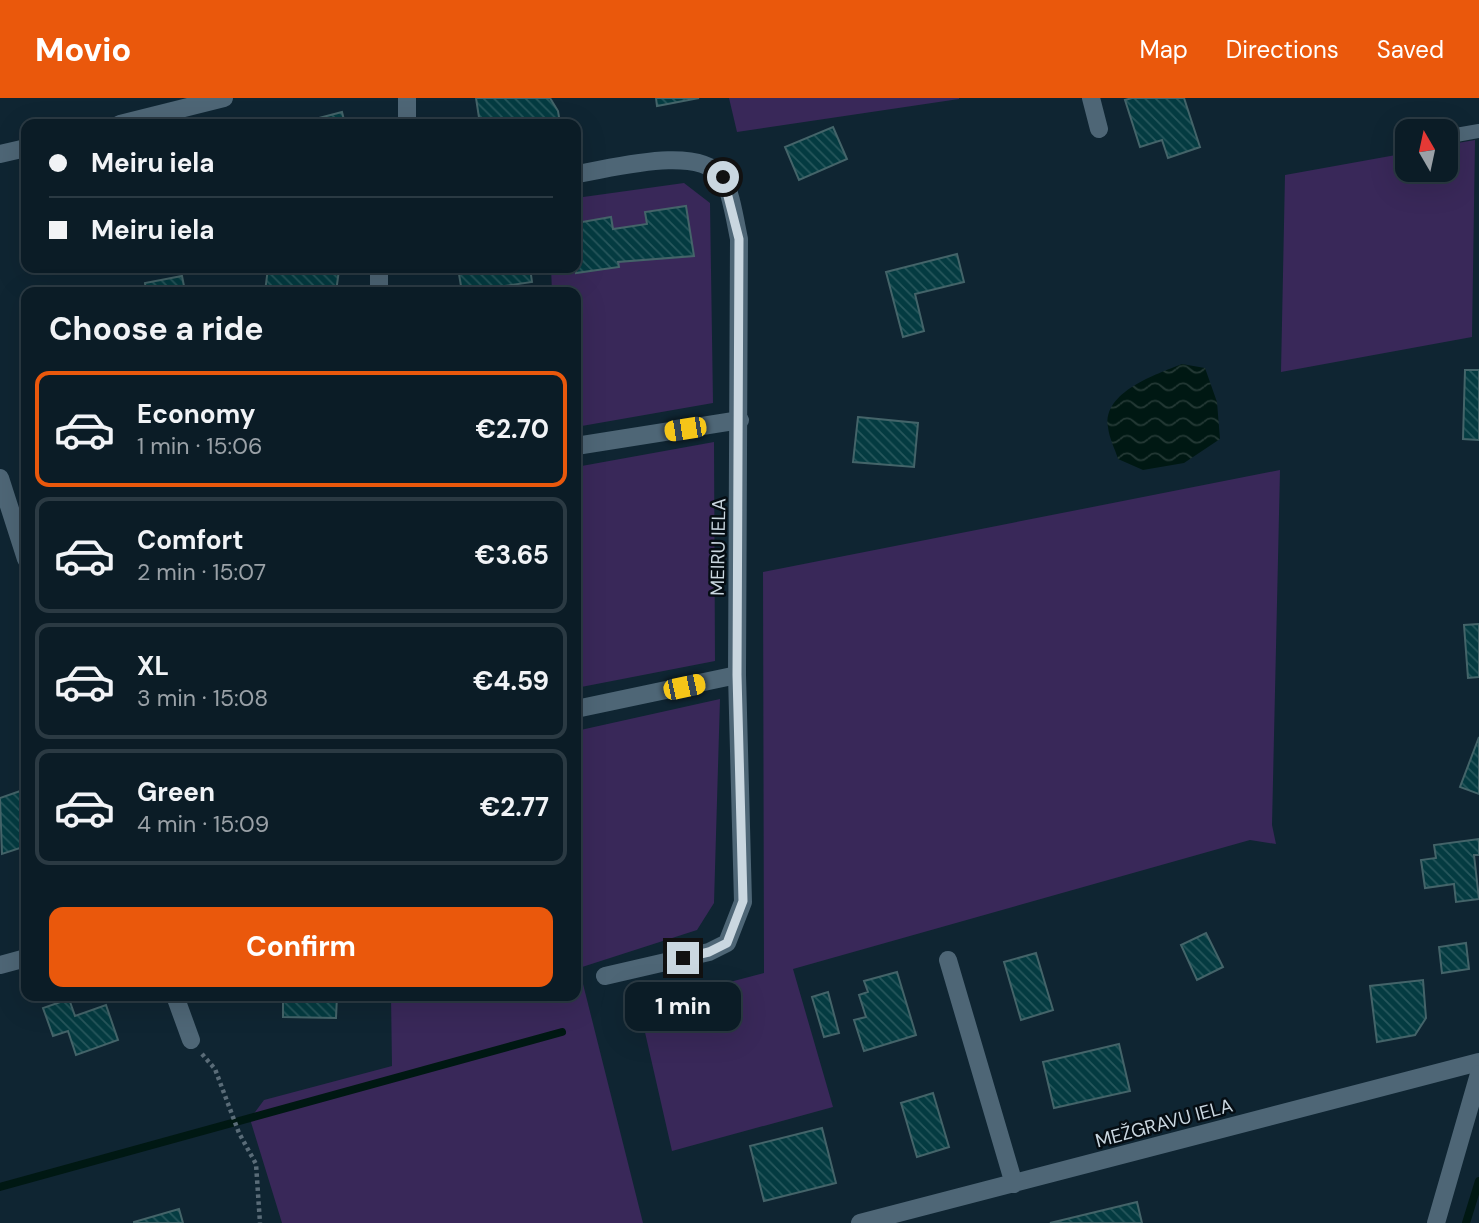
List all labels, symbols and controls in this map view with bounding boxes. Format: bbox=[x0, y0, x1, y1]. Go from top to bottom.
text: Movio bbox=[35, 28, 131, 71]
text: Map bbox=[1140, 34, 1188, 65]
text: Directions bbox=[1226, 34, 1339, 65]
text: Saved bbox=[1377, 34, 1444, 65]
north arrow bbox=[1395, 119, 1458, 182]
map controls bbox=[1395, 119, 1458, 182]
text: Meiru iela bbox=[91, 146, 215, 180]
route start bbox=[707, 161, 739, 193]
text: Meiru iela bbox=[91, 213, 215, 247]
text: Choose a ride bbox=[49, 308, 264, 350]
text: Economy bbox=[137, 397, 255, 431]
icon: car bbox=[53, 398, 116, 461]
text: €2.70 bbox=[476, 412, 549, 446]
car bbox=[663, 415, 708, 443]
text: 1 min · 15:06 bbox=[137, 431, 262, 461]
street label: MEIRU IELA bbox=[705, 498, 731, 596]
text: Comfort bbox=[137, 523, 243, 557]
icon: car bbox=[53, 524, 116, 587]
text: €3.65 bbox=[475, 538, 549, 572]
text: 2 min · 15:07 bbox=[137, 557, 266, 587]
text: XL bbox=[137, 649, 169, 683]
icon: car bbox=[53, 650, 116, 713]
text: €4.59 bbox=[473, 664, 549, 698]
car bbox=[662, 672, 707, 702]
text: 3 min · 15:08 bbox=[137, 683, 268, 713]
text: Green bbox=[137, 775, 215, 809]
icon: car bbox=[53, 776, 116, 839]
text: €2.77 bbox=[480, 790, 549, 824]
text: 4 min · 15:09 bbox=[137, 809, 269, 839]
button: Confirm bbox=[49, 907, 553, 987]
route end bbox=[667, 942, 699, 974]
callout: 1 min bbox=[625, 982, 741, 1032]
text: 1 min bbox=[655, 991, 711, 1021]
street label: MEŽGRAVU IELA bbox=[1093, 1093, 1236, 1153]

